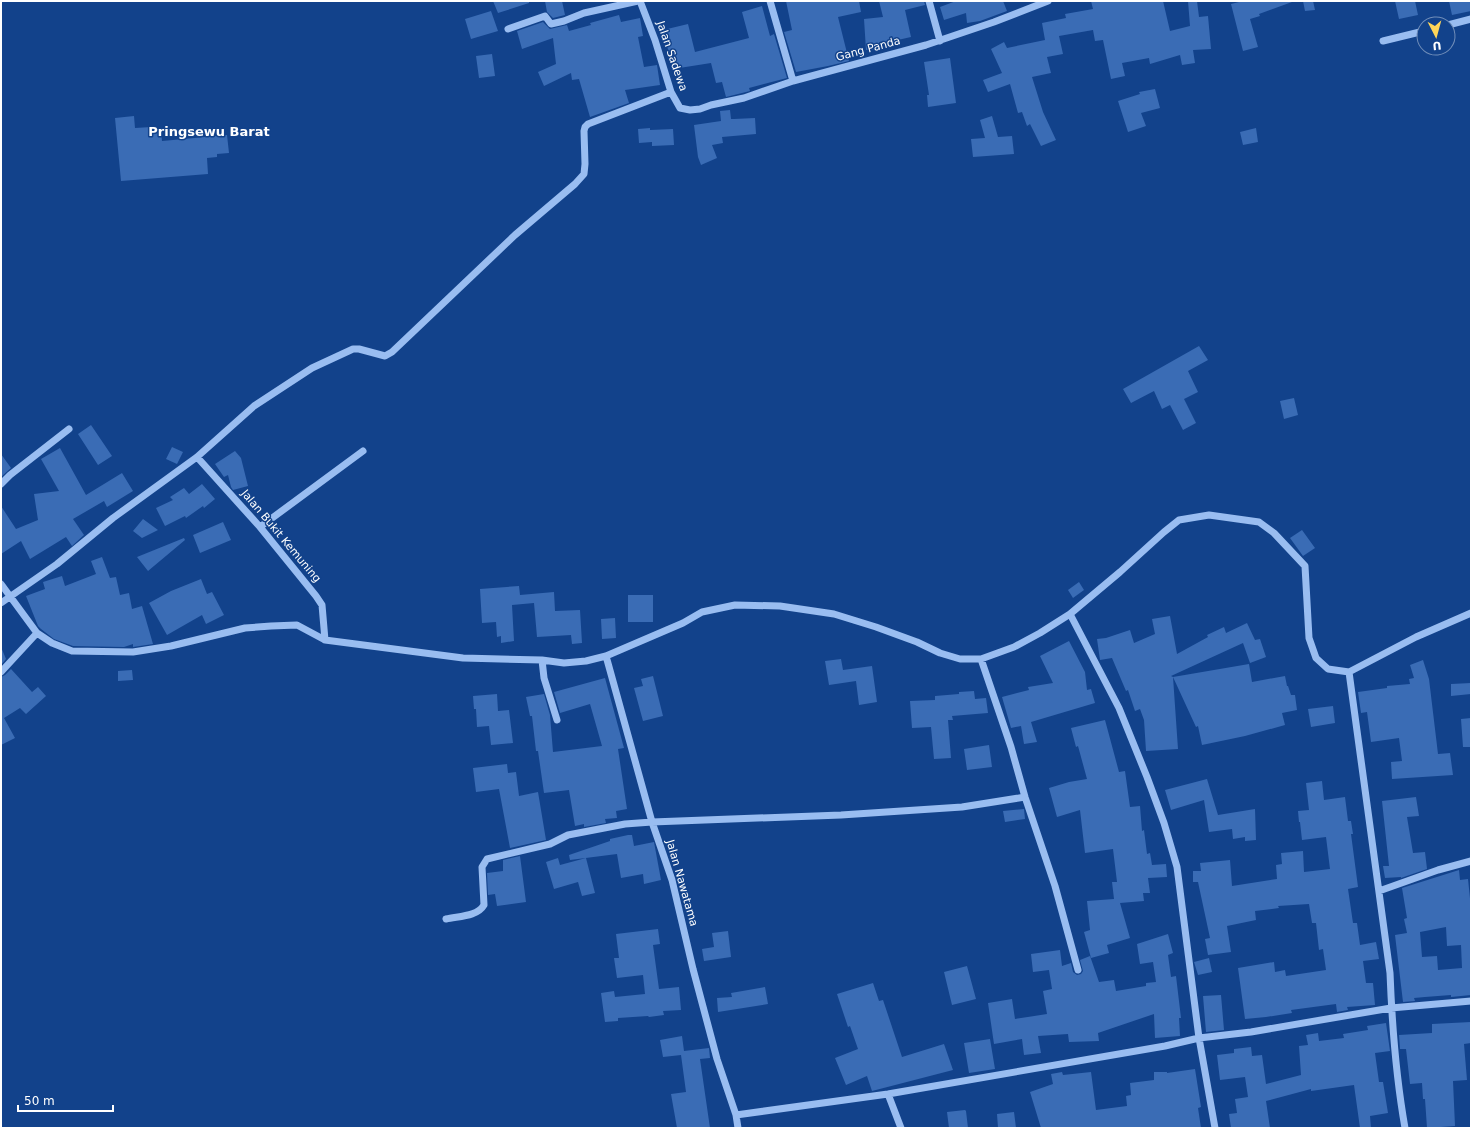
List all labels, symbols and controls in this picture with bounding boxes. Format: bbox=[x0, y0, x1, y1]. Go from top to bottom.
north arrow bbox=[1416, 16, 1456, 56]
street label: Jalan Sadewa bbox=[654, 18, 690, 93]
street label: Gang Panda bbox=[834, 34, 902, 64]
text: U bbox=[1432, 39, 1442, 52]
district label: Pringsewu Barat bbox=[148, 124, 270, 139]
street label: Jalan Bukit Kemuning bbox=[238, 486, 324, 585]
street label: Jalan Nawatama bbox=[663, 837, 701, 928]
scale bar bbox=[18, 1087, 113, 1113]
text: 50 m bbox=[24, 1094, 55, 1108]

